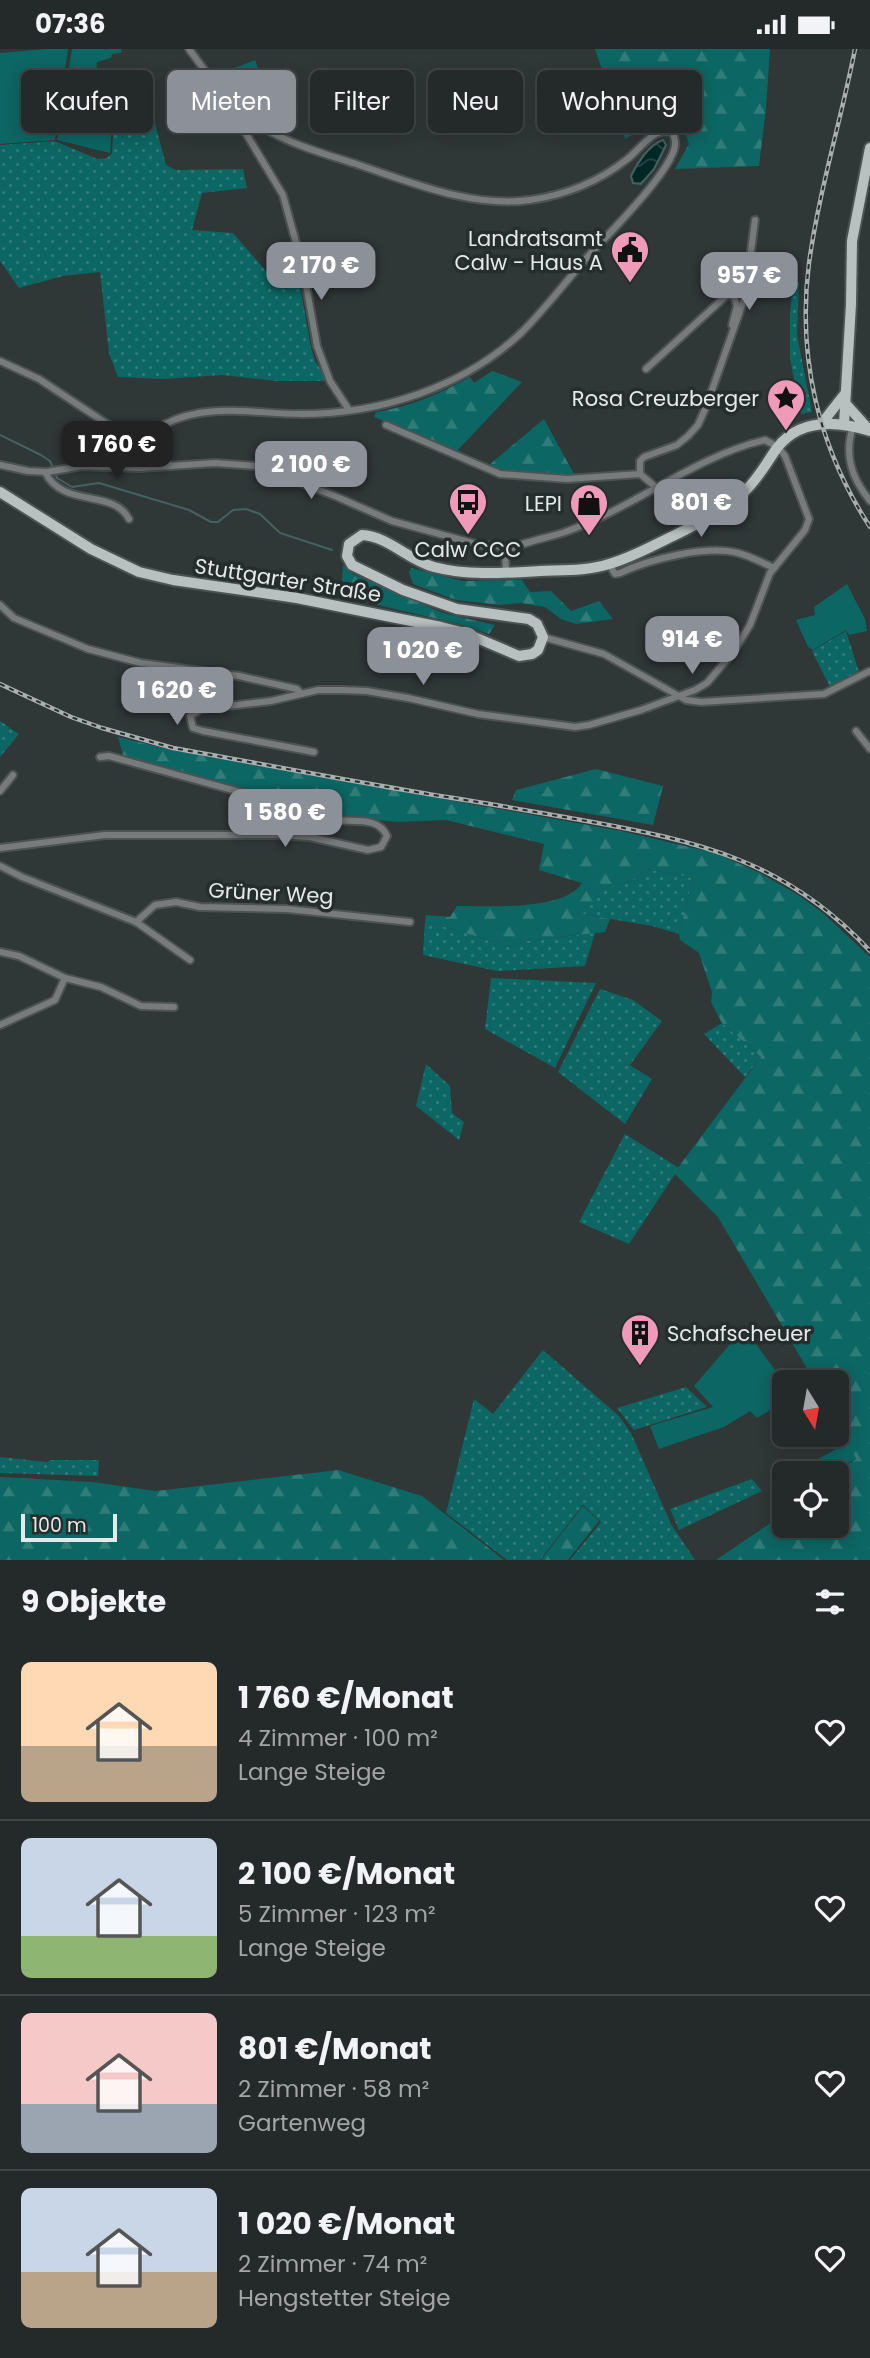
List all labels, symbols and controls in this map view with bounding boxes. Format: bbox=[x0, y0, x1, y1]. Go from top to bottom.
text: 07:36 bbox=[35, 6, 106, 42]
chip: Kaufen bbox=[21, 70, 153, 133]
chip: Mieten bbox=[167, 70, 296, 133]
chip: Filter bbox=[310, 70, 414, 133]
chip: Neu bbox=[428, 70, 523, 133]
chip: Wohnung bbox=[537, 70, 702, 133]
place label: Landratsamt Calw - Haus A bbox=[455, 224, 603, 277]
public building icon: Landratsamt Calw - Haus A bbox=[609, 229, 651, 284]
pin: 2 170 € bbox=[256, 243, 386, 302]
text: 2 170 € bbox=[282, 249, 360, 281]
pin: 957 € bbox=[700, 253, 798, 312]
text: 957 € bbox=[717, 259, 781, 291]
place icon: Rosa Creuzberger bbox=[765, 377, 807, 432]
place label: Rosa Creuzberger bbox=[572, 384, 759, 413]
pin: 1 760 € bbox=[52, 421, 182, 481]
text: 1 760 € bbox=[78, 428, 156, 460]
pin: 2 100 € bbox=[246, 441, 376, 501]
text: 2 100 € bbox=[271, 448, 351, 480]
pin: 801 € bbox=[652, 479, 750, 539]
bus stop icon: Calw CCC bbox=[447, 481, 489, 536]
shop icon: LEPI bbox=[568, 482, 610, 537]
text: 801 € bbox=[670, 486, 732, 518]
place label: LEPI bbox=[525, 489, 562, 518]
place label: Calw CCC bbox=[414, 535, 522, 564]
street label: Stuttgarter Straße bbox=[193, 551, 383, 609]
pin: 914 € bbox=[643, 617, 741, 676]
text: 914 € bbox=[661, 623, 723, 655]
pin: 1 020 € bbox=[358, 627, 488, 687]
text: 1 020 € bbox=[383, 634, 463, 666]
pin: 1 620 € bbox=[112, 667, 242, 727]
text: 1 620 € bbox=[137, 674, 217, 706]
pin: 1 580 € bbox=[220, 789, 350, 849]
text: 1 580 € bbox=[244, 796, 326, 828]
street label: Grüner Weg bbox=[208, 875, 334, 911]
building icon: Schafscheuer bbox=[619, 1312, 661, 1367]
place label: Schafscheuer bbox=[667, 1319, 811, 1348]
north arrow bbox=[772, 1370, 849, 1447]
map controls bbox=[772, 1370, 849, 1538]
button: locate bbox=[772, 1461, 849, 1538]
scale bar bbox=[21, 1511, 117, 1543]
text: 100 m bbox=[32, 1512, 87, 1539]
text: 9 Objekte bbox=[21, 1580, 166, 1623]
icon: filters bbox=[811, 1583, 849, 1621]
text: 1 760 €/Monat bbox=[238, 1676, 454, 1719]
icon: home bbox=[77, 1690, 161, 1774]
icon: heart bbox=[811, 1713, 849, 1751]
text: 4 Zimmer · 100 m² bbox=[238, 1722, 438, 1754]
text: Lange Steige bbox=[238, 1756, 386, 1788]
text: 2 100 €/Monat bbox=[238, 1852, 455, 1895]
icon: home bbox=[77, 1866, 161, 1950]
icon: heart bbox=[811, 1889, 849, 1927]
text: 5 Zimmer · 123 m² bbox=[238, 1898, 436, 1930]
text: Lange Steige bbox=[238, 1932, 386, 1964]
text: 801 €/Monat bbox=[238, 2027, 432, 2070]
icon: home bbox=[77, 2041, 161, 2125]
icon: heart bbox=[811, 2064, 849, 2102]
text: 2 Zimmer · 58 m² bbox=[238, 2073, 429, 2105]
text: Gartenweg bbox=[238, 2107, 366, 2139]
text: 1 020 €/Monat bbox=[238, 2202, 455, 2245]
icon: home bbox=[77, 2216, 161, 2300]
icon: heart bbox=[811, 2239, 849, 2277]
text: 2 Zimmer · 74 m² bbox=[238, 2248, 427, 2280]
text: Hengstetter Steige bbox=[238, 2282, 450, 2314]

